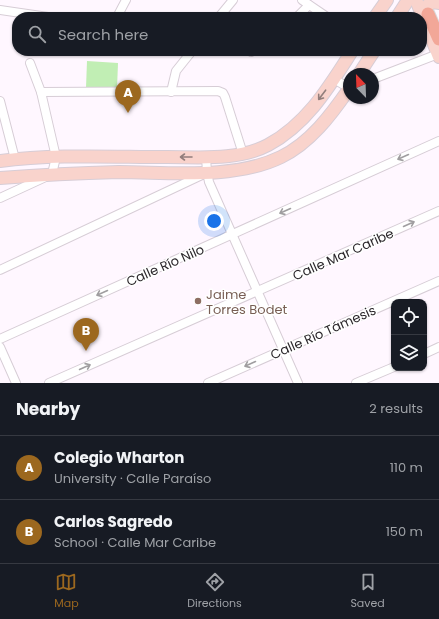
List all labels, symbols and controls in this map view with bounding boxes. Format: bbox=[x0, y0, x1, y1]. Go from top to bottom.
search box bbox=[12, 12, 427, 56]
icon: search bbox=[26, 23, 48, 45]
text: Search here bbox=[58, 24, 148, 45]
north arrow bbox=[343, 68, 379, 104]
pin: A bbox=[115, 80, 141, 113]
one-way arrow bbox=[318, 89, 327, 100]
one-way arrow bbox=[180, 153, 193, 161]
one-way arrow bbox=[398, 154, 410, 161]
one-way arrow bbox=[279, 207, 291, 215]
your location bbox=[204, 211, 224, 231]
one-way arrow bbox=[402, 220, 414, 228]
street label: Calle Mar Caribe bbox=[290, 224, 397, 285]
street label: Calle Río Nilo bbox=[123, 240, 207, 291]
place label: Jaime Torres Bodet bbox=[206, 285, 288, 319]
one-way arrow bbox=[97, 289, 109, 297]
marker: Jaime Torres Bodet bbox=[193, 296, 203, 306]
map controls bbox=[391, 299, 427, 371]
button: locate bbox=[391, 299, 427, 335]
street label: Calle Río Támesis bbox=[267, 301, 379, 364]
pin: B bbox=[73, 318, 99, 351]
button: layers bbox=[391, 335, 427, 371]
one-way arrow bbox=[244, 361, 256, 369]
one-way arrow bbox=[79, 363, 91, 371]
text: Nearby bbox=[16, 397, 80, 421]
text: 2 results bbox=[369, 399, 423, 418]
text: Colegio Wharton bbox=[54, 447, 184, 468]
text: A bbox=[24, 458, 34, 477]
text: 110 m bbox=[390, 458, 423, 477]
text: University · Calle Paraíso bbox=[54, 469, 211, 488]
text: Carlos Sagredo bbox=[54, 511, 173, 532]
text: B bbox=[25, 522, 33, 541]
text: 150 m bbox=[386, 522, 423, 541]
text: School · Calle Mar Caribe bbox=[54, 533, 216, 552]
tab: Map bbox=[54, 571, 79, 612]
tab: Directions bbox=[187, 571, 242, 612]
tab: Saved bbox=[350, 571, 385, 612]

